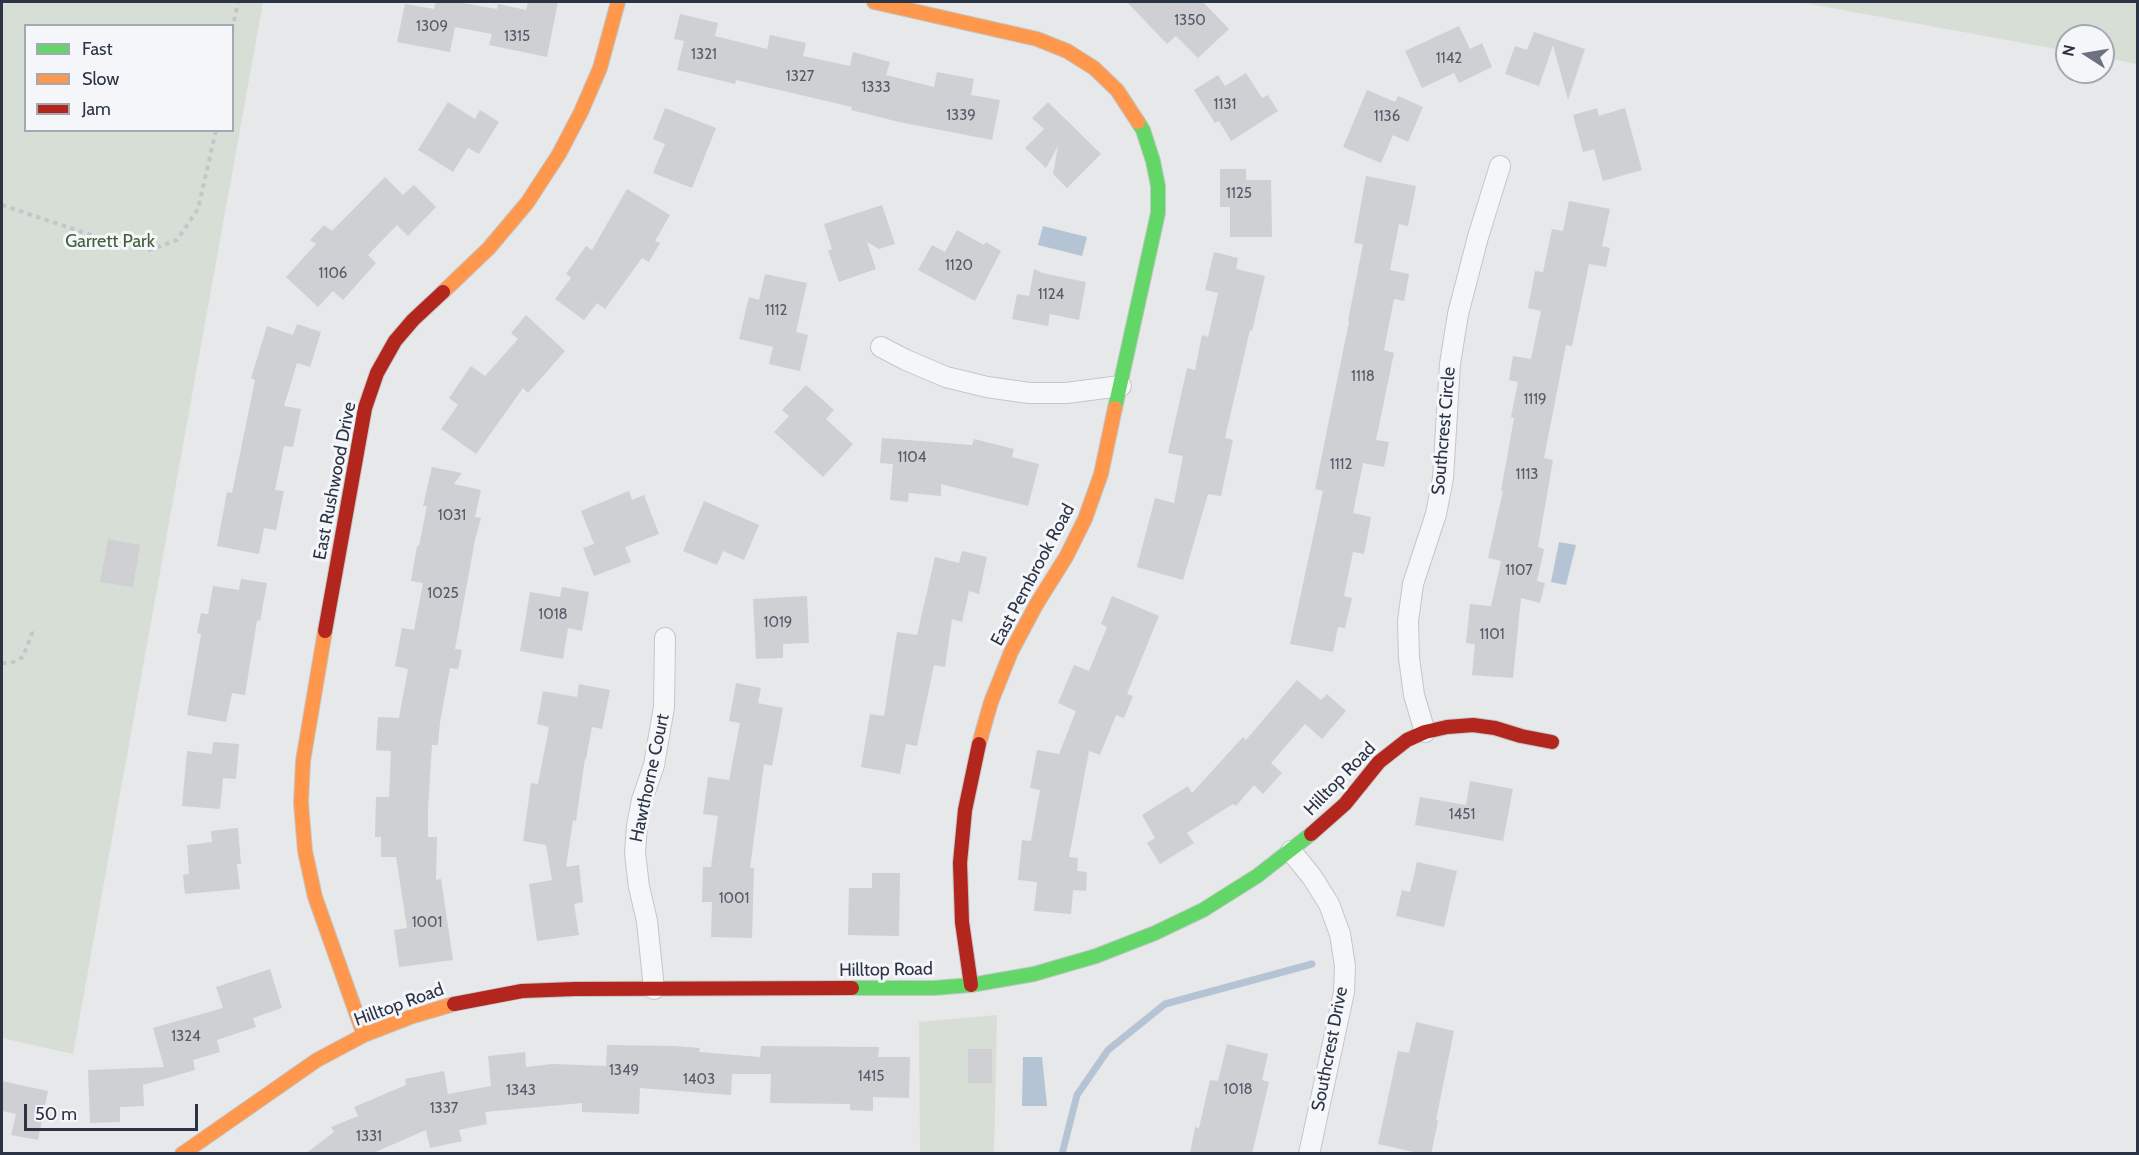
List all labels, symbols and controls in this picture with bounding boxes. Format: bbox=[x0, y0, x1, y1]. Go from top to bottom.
house number: 1350 bbox=[1174, 12, 1206, 30]
house number: 1309 bbox=[416, 18, 448, 36]
legend bbox=[24, 24, 234, 132]
north arrow bbox=[2055, 24, 2115, 84]
house number: 1315 bbox=[504, 28, 530, 46]
text: Fast bbox=[82, 38, 113, 60]
text: N bbox=[2058, 43, 2079, 58]
house number: 1321 bbox=[691, 46, 717, 64]
house number: 1142 bbox=[1436, 50, 1462, 68]
text: Slow bbox=[82, 68, 119, 90]
house number: 1327 bbox=[786, 68, 814, 86]
house number: 1333 bbox=[861, 79, 891, 97]
house number: 1131 bbox=[1214, 96, 1236, 114]
text: Jam bbox=[82, 98, 111, 120]
house number: 1339 bbox=[946, 107, 976, 125]
house number: 1136 bbox=[1374, 108, 1400, 126]
house number: 1125 bbox=[1226, 185, 1252, 203]
park label: Garrett Park bbox=[65, 231, 155, 253]
house number: 1120 bbox=[945, 257, 973, 275]
house number: 1106 bbox=[319, 265, 347, 283]
house number: 1124 bbox=[1038, 286, 1064, 304]
house number: 1112 bbox=[765, 302, 787, 320]
street label: Southcrest Circle bbox=[1428, 366, 1460, 496]
house number: 1118 bbox=[1351, 368, 1375, 386]
house number: 1119 bbox=[1523, 391, 1547, 409]
street label: East Rushwood Drive bbox=[309, 400, 361, 562]
house number: 1104 bbox=[898, 449, 926, 467]
house number: 1112 bbox=[1330, 456, 1352, 474]
house number: 1113 bbox=[1516, 466, 1538, 484]
street label: East Pembrook Road bbox=[986, 500, 1080, 650]
house number: 1031 bbox=[438, 507, 466, 525]
house number: 1107 bbox=[1505, 562, 1533, 580]
house number: 1025 bbox=[427, 585, 459, 603]
house number: 1018 bbox=[538, 606, 568, 624]
house number: 1019 bbox=[764, 614, 792, 632]
house number: 1101 bbox=[1479, 626, 1505, 644]
street label: Hawthorne Court bbox=[626, 712, 674, 844]
street label: Hilltop Road bbox=[1300, 738, 1380, 820]
house number: 1451 bbox=[1449, 806, 1475, 824]
house number: 1001 bbox=[719, 890, 749, 908]
house number: 1001 bbox=[412, 914, 442, 932]
street label: Hilltop Road bbox=[839, 958, 933, 982]
street label: Hilltop Road bbox=[351, 979, 447, 1031]
street label: Southcrest Drive bbox=[1307, 985, 1353, 1113]
house number: 1324 bbox=[171, 1028, 201, 1046]
house number: 1349 bbox=[609, 1062, 639, 1080]
house number: 1415 bbox=[858, 1068, 884, 1086]
house number: 1403 bbox=[683, 1071, 715, 1089]
house number: 1018 bbox=[1223, 1081, 1253, 1099]
house number: 1343 bbox=[506, 1082, 536, 1100]
scale bar bbox=[27, 1092, 201, 1130]
house number: 1337 bbox=[430, 1100, 458, 1118]
text: 50 m bbox=[35, 1103, 77, 1125]
house number: 1331 bbox=[356, 1128, 382, 1146]

